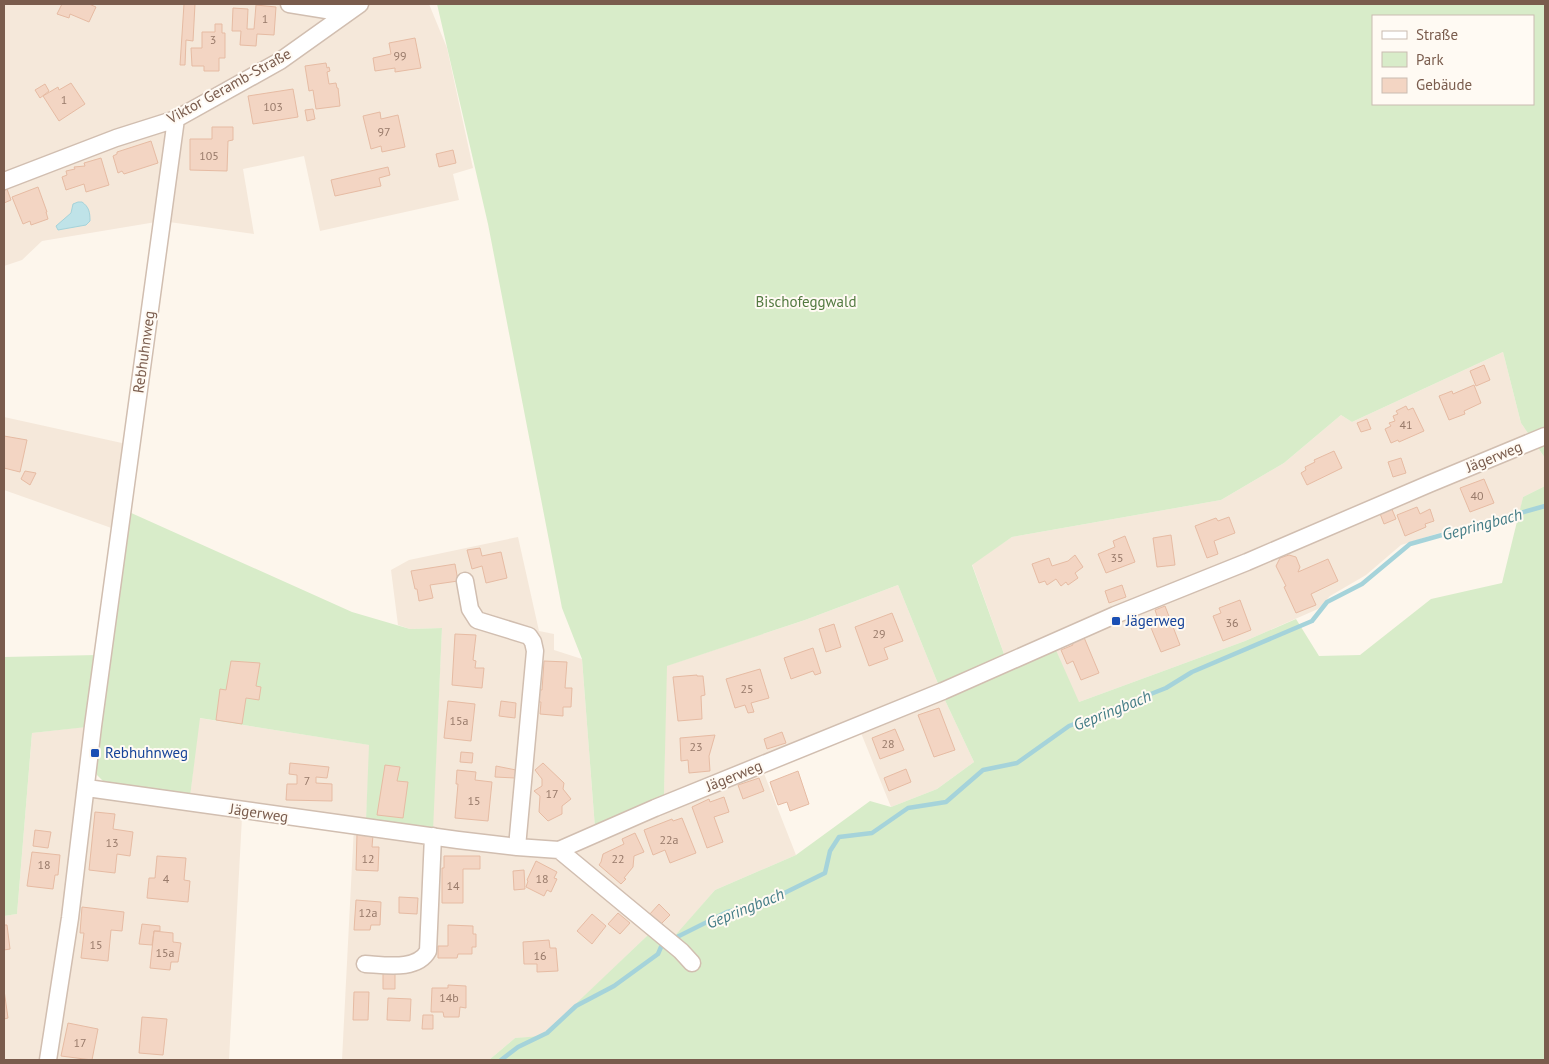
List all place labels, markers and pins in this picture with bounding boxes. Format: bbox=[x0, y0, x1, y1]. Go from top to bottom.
place label: Jägerweg bbox=[1125, 611, 1185, 630]
marker: Jägerweg bbox=[1110, 615, 1122, 627]
place label: Rebhuhnweg bbox=[105, 743, 188, 762]
marker: Rebhuhnweg bbox=[89, 747, 101, 759]

